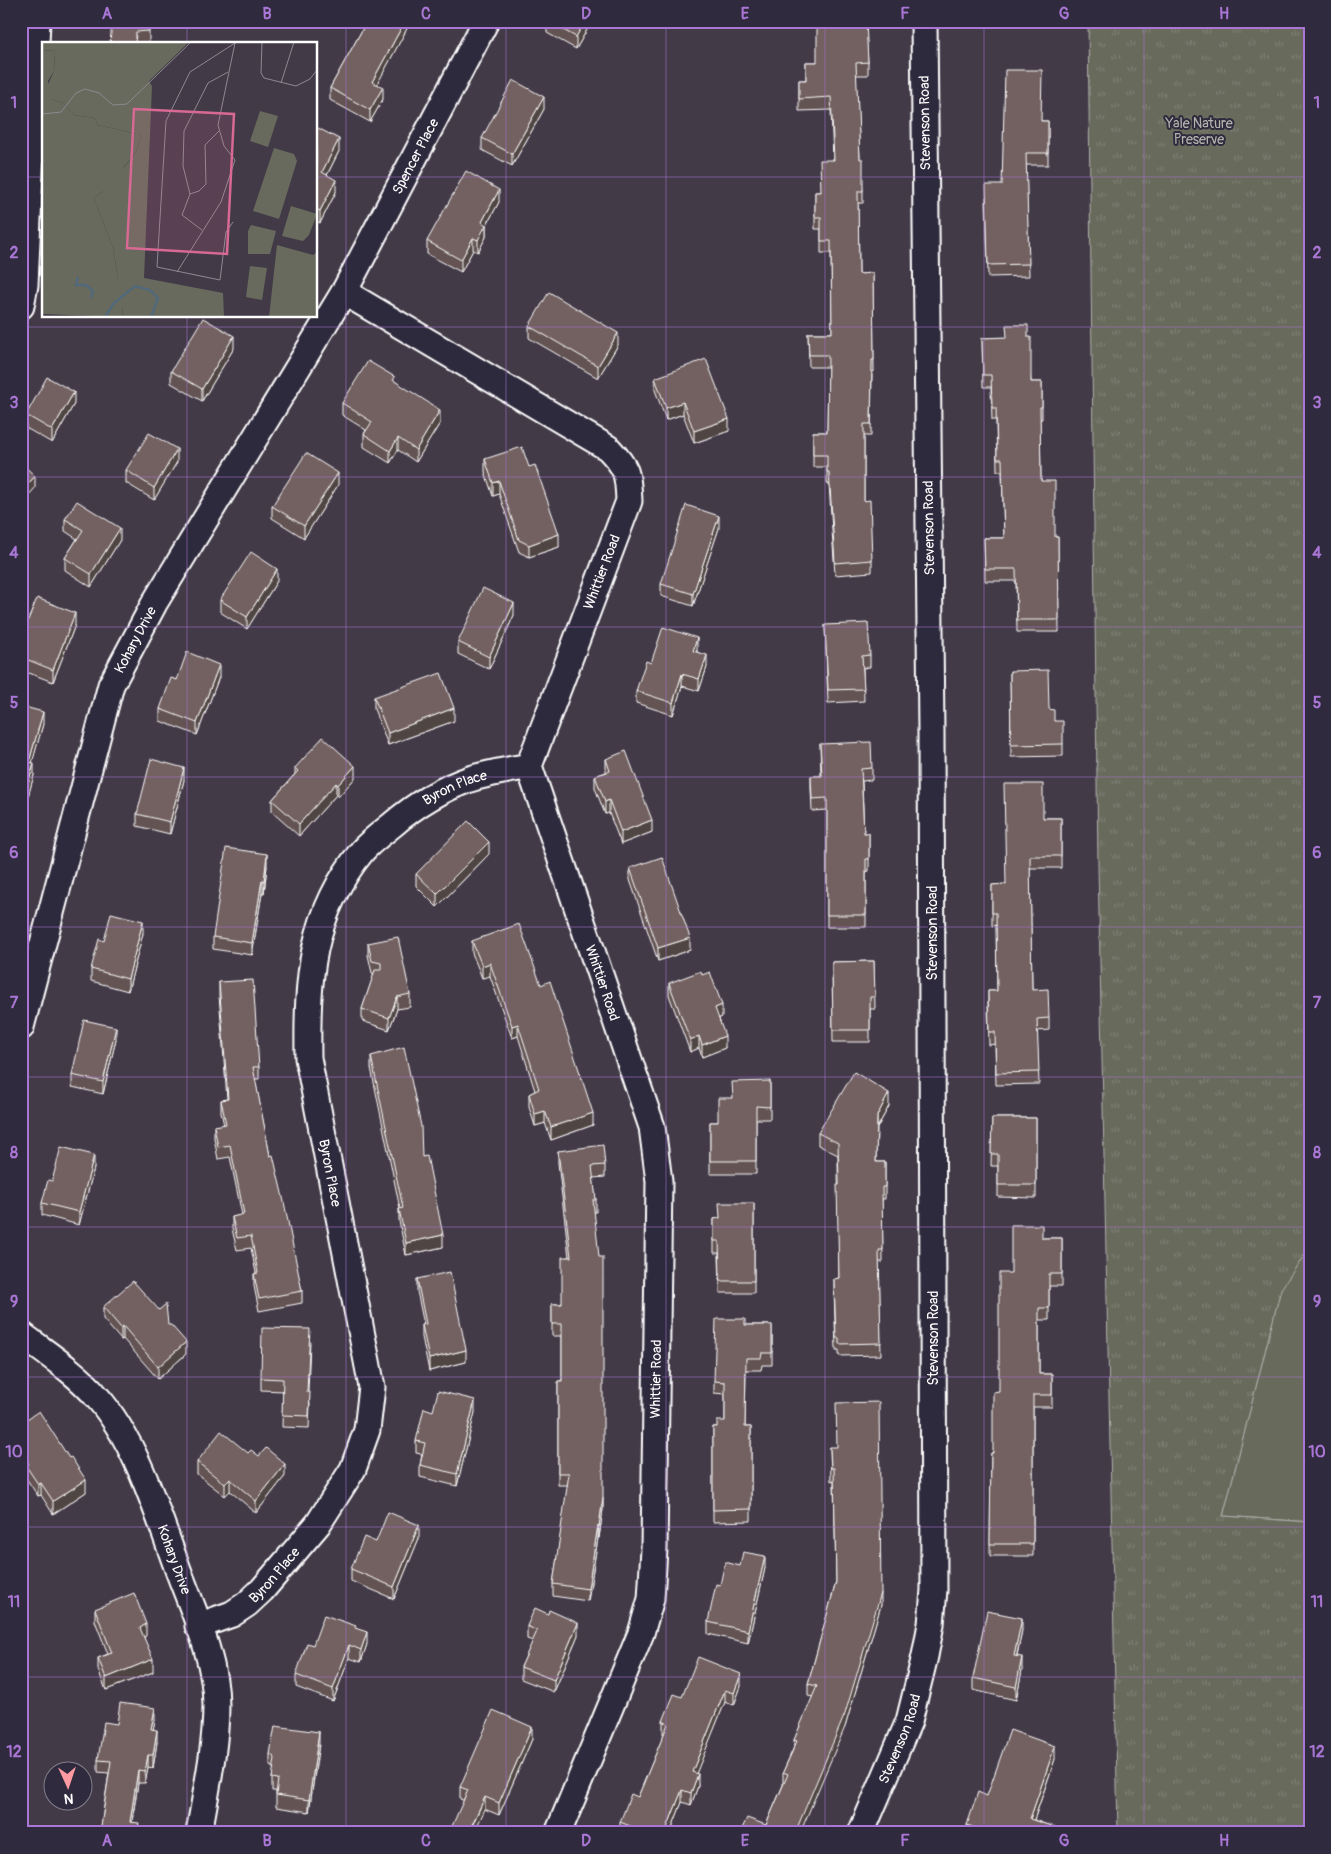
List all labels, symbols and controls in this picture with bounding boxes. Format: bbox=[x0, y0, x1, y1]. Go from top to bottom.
text: A bbox=[102, 4, 113, 24]
text: B bbox=[262, 4, 272, 24]
text: C bbox=[421, 4, 431, 24]
text: D bbox=[581, 4, 591, 24]
text: E bbox=[741, 4, 750, 24]
text: F bbox=[900, 4, 910, 24]
text: G bbox=[1059, 4, 1070, 24]
text: H bbox=[1219, 4, 1229, 24]
inset map bbox=[42, 42, 318, 318]
street label: Stevenson Road bbox=[916, 75, 934, 171]
text: 1 bbox=[11, 93, 17, 113]
text: 1 bbox=[1314, 93, 1320, 113]
street label: Spencer Place bbox=[388, 115, 442, 197]
park label: Yale Nature Preserve bbox=[1164, 115, 1233, 148]
text: 2 bbox=[10, 243, 19, 263]
text: 2 bbox=[1313, 243, 1322, 263]
text: 3 bbox=[10, 393, 19, 413]
text: 3 bbox=[1313, 393, 1322, 413]
street label: Stevenson Road bbox=[920, 480, 938, 576]
street label: Whittier Road bbox=[580, 532, 624, 612]
text: 4 bbox=[9, 543, 19, 563]
text: 4 bbox=[1312, 543, 1322, 563]
street label: Kohary Drive bbox=[110, 603, 160, 676]
text: 5 bbox=[10, 693, 19, 713]
text: 5 bbox=[1313, 693, 1322, 713]
street label: Byron Place bbox=[419, 766, 489, 809]
text: 6 bbox=[9, 843, 19, 863]
text: 6 bbox=[1312, 843, 1322, 863]
street label: Stevenson Road bbox=[924, 885, 941, 980]
street label: Whittier Road bbox=[582, 943, 624, 1023]
text: 7 bbox=[10, 993, 19, 1013]
text: 7 bbox=[1313, 993, 1322, 1013]
street label: Byron Place bbox=[315, 1138, 345, 1208]
text: 8 bbox=[10, 1143, 18, 1163]
text: 8 bbox=[1313, 1143, 1321, 1163]
street label: Stevenson Road bbox=[925, 1290, 942, 1385]
text: 9 bbox=[10, 1292, 18, 1312]
text: 9 bbox=[1313, 1292, 1321, 1312]
street label: Whittier Road bbox=[647, 1339, 665, 1419]
text: 10 bbox=[5, 1442, 23, 1462]
text: 10 bbox=[1308, 1442, 1326, 1462]
street label: Kohary Drive bbox=[154, 1522, 195, 1597]
street label: Byron Place bbox=[245, 1543, 303, 1606]
text: 11 bbox=[8, 1592, 20, 1612]
text: 11 bbox=[1311, 1592, 1323, 1612]
street label: Stevenson Road bbox=[875, 1692, 924, 1786]
text: 12 bbox=[6, 1742, 22, 1762]
text: 12 bbox=[1309, 1742, 1325, 1762]
north arrow bbox=[42, 1762, 92, 1812]
text: N bbox=[63, 1790, 74, 1807]
text: A bbox=[102, 1831, 113, 1851]
text: B bbox=[262, 1831, 272, 1851]
text: C bbox=[421, 1831, 431, 1851]
text: D bbox=[581, 1831, 591, 1851]
text: E bbox=[741, 1831, 750, 1851]
text: F bbox=[900, 1831, 910, 1851]
text: G bbox=[1059, 1831, 1070, 1851]
text: H bbox=[1219, 1831, 1229, 1851]

